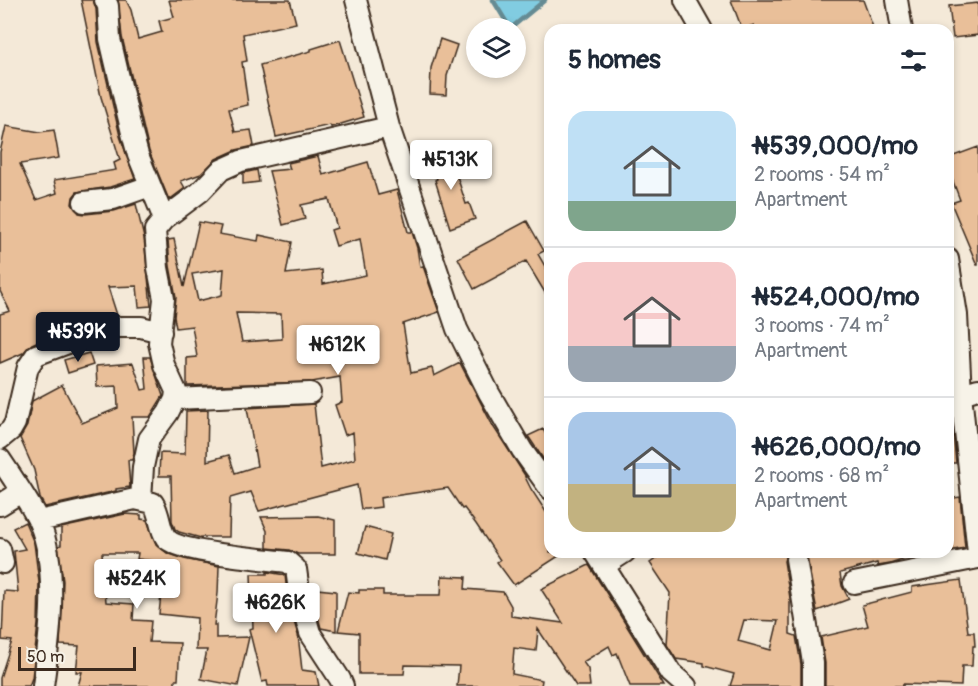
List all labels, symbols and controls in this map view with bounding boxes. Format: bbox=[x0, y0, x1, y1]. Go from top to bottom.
map controls bbox=[466, 18, 526, 78]
button: layers bbox=[466, 18, 526, 78]
text: 5 homes bbox=[568, 44, 661, 76]
icon: filters bbox=[897, 44, 930, 77]
text: ₦539,000/mo bbox=[754, 130, 918, 162]
icon: home bbox=[616, 135, 688, 207]
pin: ₦513K bbox=[409, 140, 493, 191]
text: ₦513K bbox=[424, 147, 478, 172]
text: 2 rooms · 54 m² bbox=[754, 162, 890, 187]
text: Apartment bbox=[754, 187, 847, 212]
text: ₦524,000/mo bbox=[754, 281, 920, 313]
icon: home bbox=[616, 286, 688, 358]
pin: ₦539K bbox=[36, 312, 120, 363]
text: 3 rooms · 74 m² bbox=[754, 313, 890, 338]
text: ₦539K bbox=[50, 319, 106, 344]
pin: ₦612K bbox=[296, 325, 380, 376]
text: ₦612K bbox=[311, 332, 365, 357]
text: Apartment bbox=[754, 338, 847, 363]
text: ₦626,000/mo bbox=[754, 431, 921, 463]
icon: home bbox=[616, 436, 688, 508]
text: 2 rooms · 68 m² bbox=[754, 463, 889, 488]
text: Apartment bbox=[754, 488, 847, 513]
pin: ₦524K bbox=[95, 559, 179, 610]
text: ₦524K bbox=[108, 566, 166, 591]
pin: ₦626K bbox=[234, 583, 318, 634]
text: ₦626K bbox=[247, 590, 305, 615]
scale bar bbox=[18, 644, 136, 672]
text: 50 m bbox=[27, 647, 64, 667]

